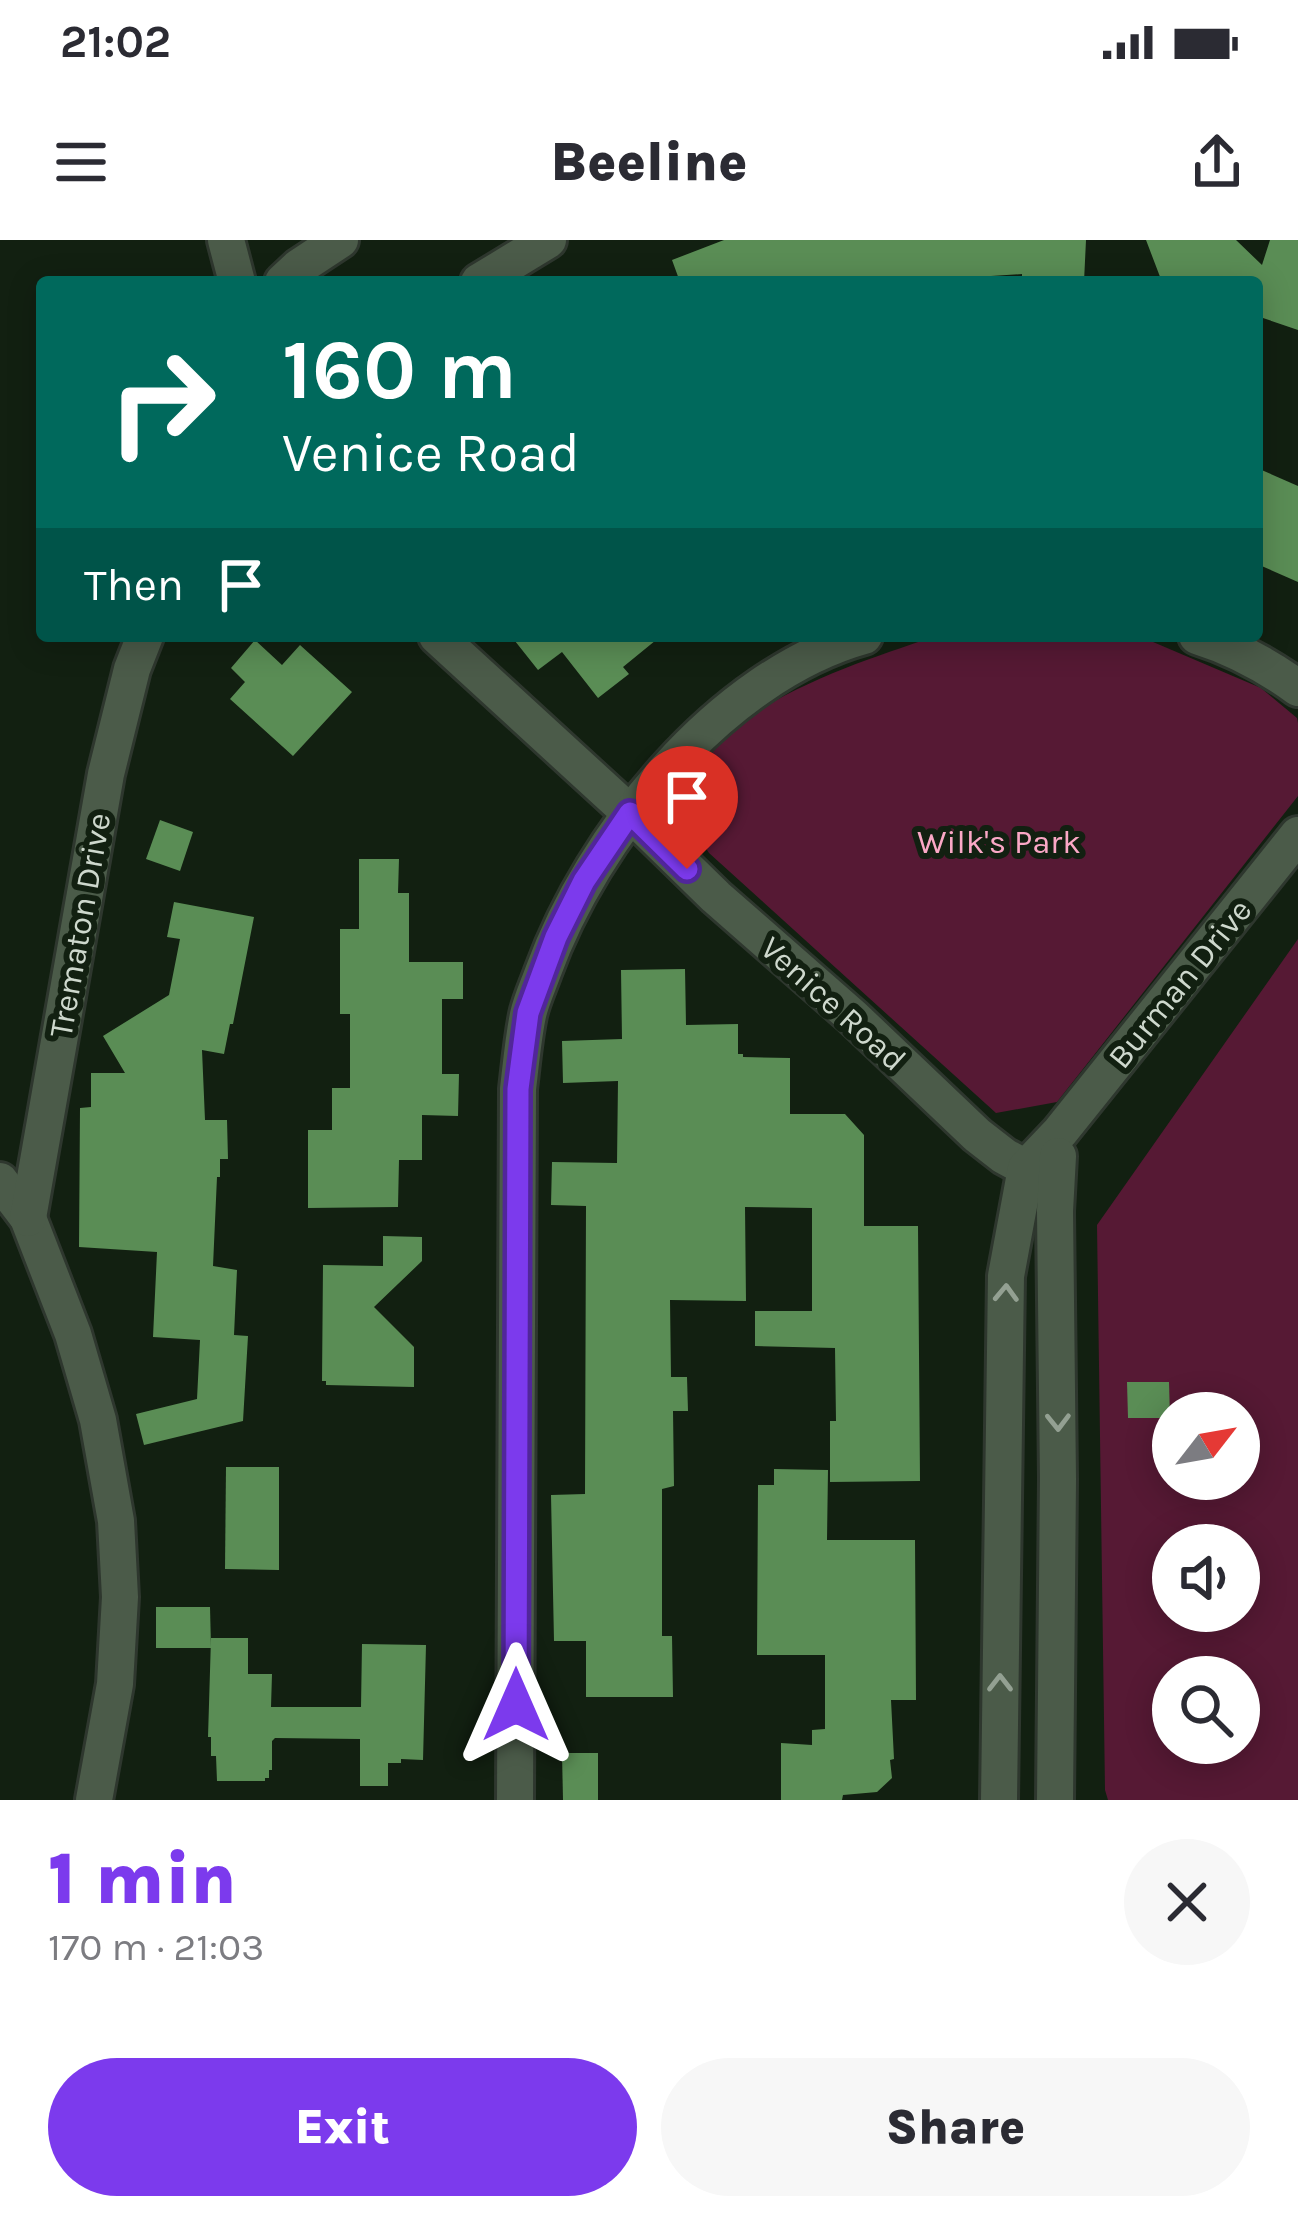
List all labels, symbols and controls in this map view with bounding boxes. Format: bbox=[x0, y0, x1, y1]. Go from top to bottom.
text: 21:02 bbox=[60, 16, 171, 68]
icon: menu bbox=[48, 129, 114, 195]
icon: share bbox=[1184, 129, 1250, 195]
text: Beeline bbox=[550, 130, 748, 194]
text: 160 m bbox=[282, 321, 517, 419]
icon: right bbox=[84, 324, 240, 480]
text: Venice Road bbox=[282, 421, 580, 485]
icon: arrive bbox=[208, 552, 274, 618]
text: Then bbox=[84, 559, 184, 611]
pin bbox=[636, 746, 738, 869]
icon: arrive bbox=[654, 764, 720, 830]
street label: Trematon Drive bbox=[42, 810, 118, 1040]
park label: Wilk's Park bbox=[917, 823, 1081, 861]
street label: Burman Drive bbox=[1100, 892, 1259, 1076]
street label: Venice Road bbox=[753, 929, 914, 1079]
one-way arrow bbox=[993, 1283, 1019, 1302]
north arrow bbox=[1152, 1392, 1260, 1500]
map controls bbox=[1152, 1392, 1260, 1764]
one-way arrow bbox=[1044, 1413, 1070, 1432]
button: sound bbox=[1152, 1524, 1260, 1632]
position arrow bbox=[453, 1642, 579, 1768]
button: search bbox=[1152, 1656, 1260, 1764]
one-way arrow bbox=[987, 1673, 1013, 1691]
text: 1 min bbox=[48, 1837, 237, 1921]
button: close bbox=[1124, 1839, 1250, 1965]
text: 170 m · 21:03 bbox=[48, 1924, 264, 1970]
button: Exit bbox=[48, 2058, 637, 2196]
button: Share bbox=[661, 2058, 1250, 2196]

